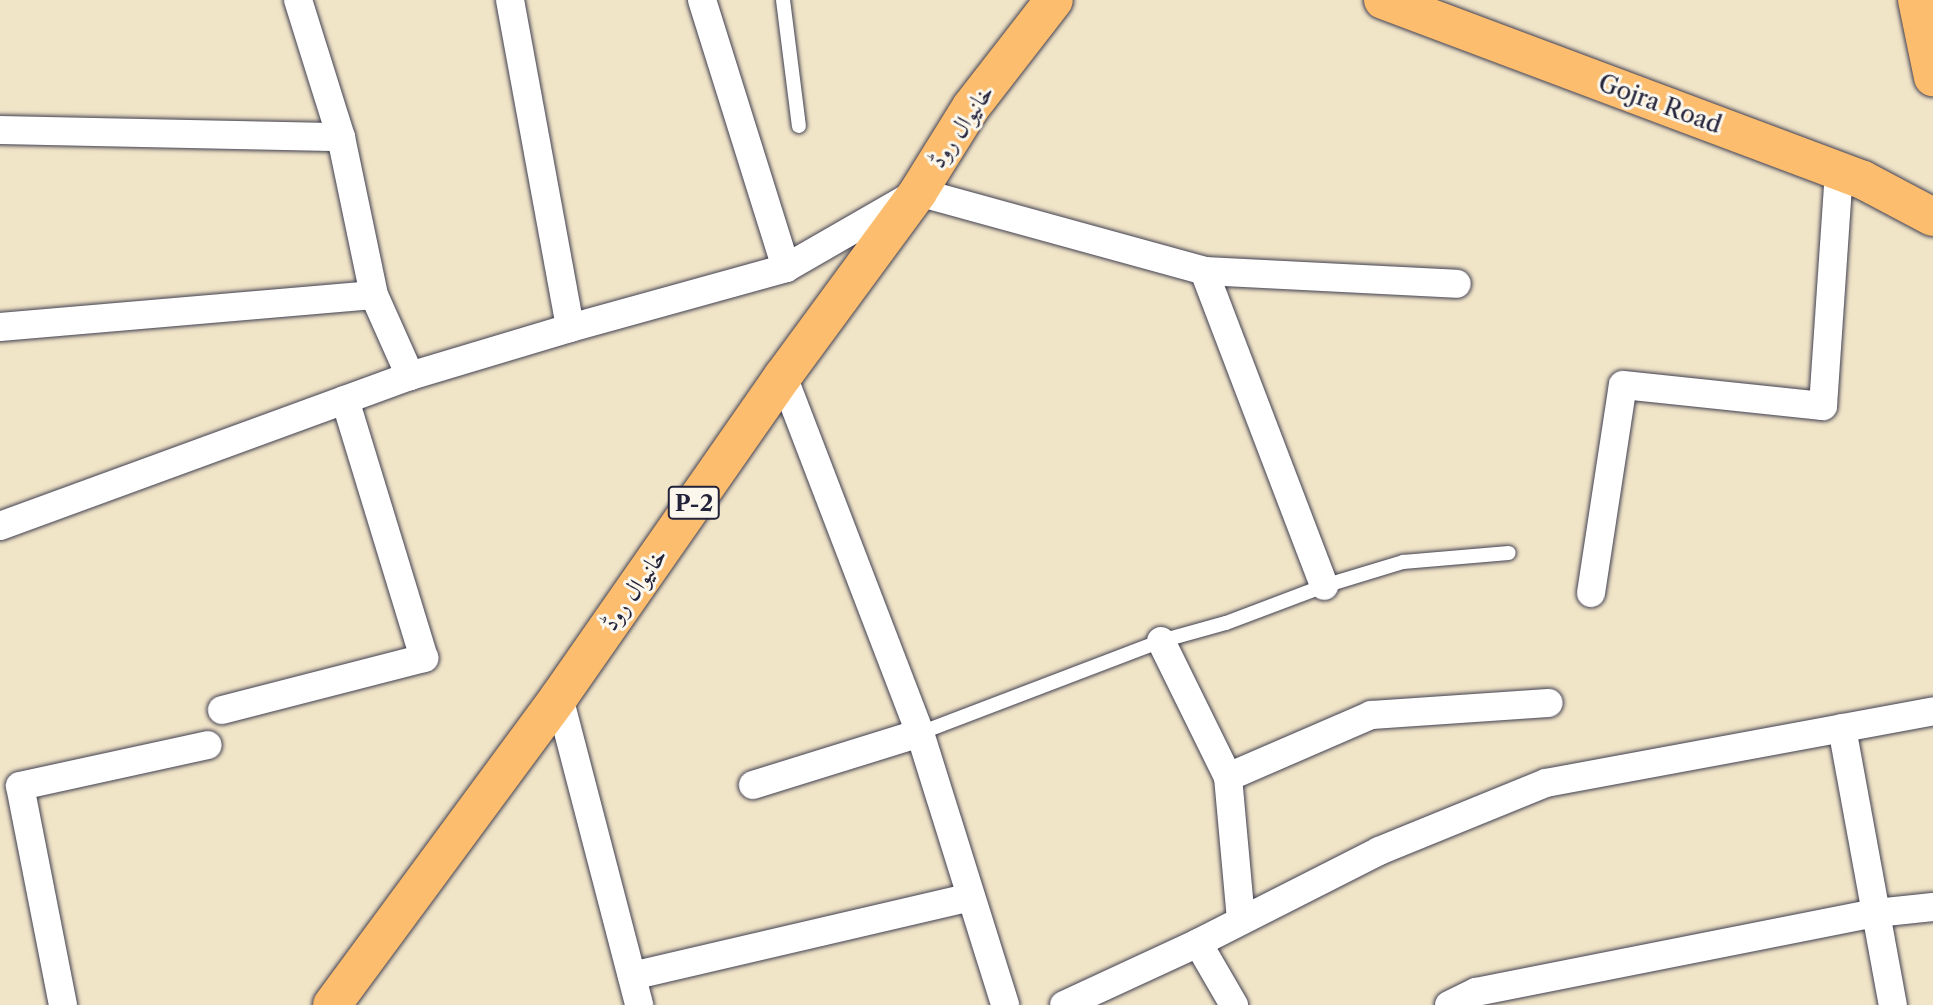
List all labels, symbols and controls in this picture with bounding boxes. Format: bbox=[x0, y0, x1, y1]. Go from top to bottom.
street label: Gojra Road bbox=[1594, 68, 1726, 140]
street label: خانیوال روڈ bbox=[923, 79, 999, 173]
road number: P-2 bbox=[668, 484, 720, 523]
street label: خانیوال روڈ bbox=[595, 542, 673, 636]

